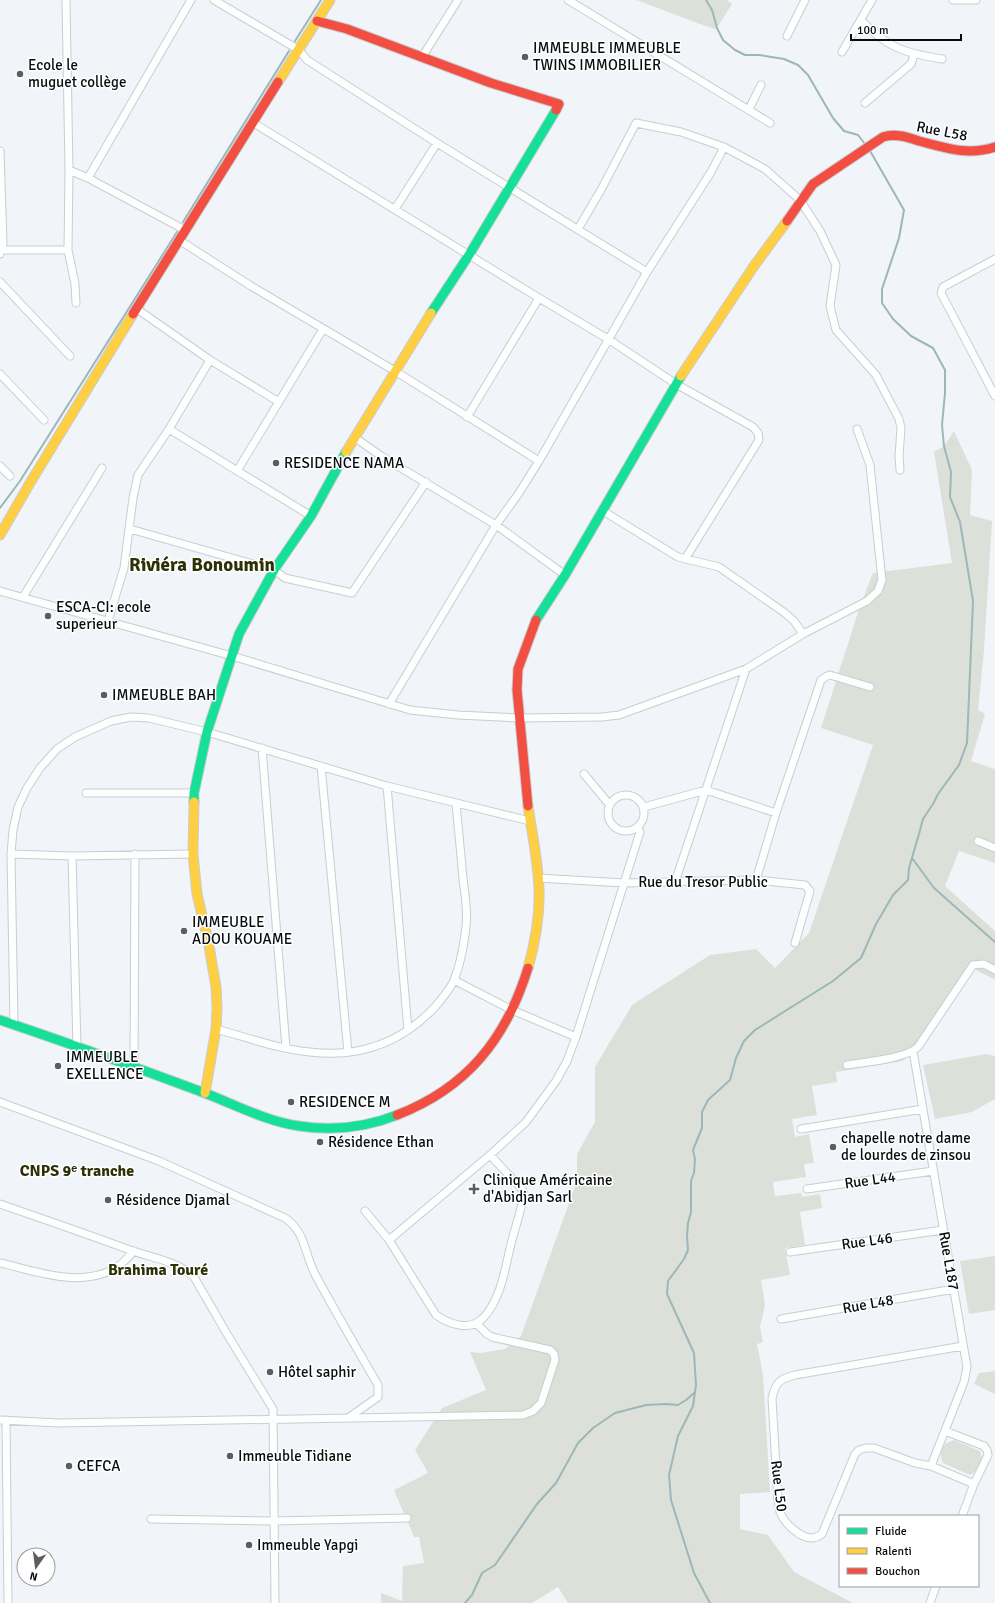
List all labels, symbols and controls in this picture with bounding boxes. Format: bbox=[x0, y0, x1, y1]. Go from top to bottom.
scale bar bbox=[851, 16, 961, 42]
text: 100 m bbox=[857, 23, 889, 38]
place label: IMMEUBLE IMMEUBLE TWINS IMMOBILIER bbox=[533, 39, 681, 74]
marker: IMMEUBLE IMMEUBLE TWINS IMMOBILIER bbox=[520, 52, 530, 62]
place label: Ecole le muguet collège bbox=[28, 56, 127, 91]
marker: Ecole le muguet collège bbox=[15, 69, 25, 79]
street label: Rue L58 bbox=[915, 117, 969, 145]
place label: RESIDENCE NAMA bbox=[284, 454, 404, 472]
marker: RESIDENCE NAMA bbox=[271, 458, 281, 468]
district label: Riviéra Bonoumin bbox=[129, 553, 275, 577]
place label: ESCA-CI: ecole superieur bbox=[56, 598, 151, 633]
marker: ESCA-CI: ecole superieur bbox=[43, 611, 53, 621]
place label: IMMEUBLE BAH bbox=[112, 686, 216, 704]
marker: IMMEUBLE BAH bbox=[99, 690, 109, 700]
street label: Rue du Tresor Public bbox=[638, 873, 768, 891]
place label: IMMEUBLE ADOU KOUAME bbox=[192, 913, 292, 948]
marker: IMMEUBLE ADOU KOUAME bbox=[179, 926, 189, 936]
place label: IMMEUBLE EXELLENCE bbox=[66, 1048, 143, 1083]
marker: IMMEUBLE EXELLENCE bbox=[53, 1061, 63, 1071]
place label: RESIDENCE M bbox=[299, 1093, 391, 1111]
marker: RESIDENCE M bbox=[286, 1097, 296, 1107]
place label: chapelle notre dame de lourdes de zinsou bbox=[841, 1129, 971, 1164]
place label: Résidence Ethan bbox=[328, 1133, 434, 1151]
marker: Résidence Ethan bbox=[315, 1137, 325, 1147]
marker: chapelle notre dame de lourdes de zinsou bbox=[828, 1142, 838, 1152]
district label: CNPS 9ᵉ tranche bbox=[20, 1161, 134, 1181]
street label: Rue L44 bbox=[843, 1168, 897, 1192]
place label: Clinique Américaine d'Abidjan Sarl bbox=[483, 1171, 613, 1206]
marker: Clinique Américaine d'Abidjan Sarl bbox=[468, 1183, 480, 1195]
place label: Résidence Djamal bbox=[116, 1191, 230, 1209]
marker: Résidence Djamal bbox=[103, 1195, 113, 1205]
street label: Rue L46 bbox=[840, 1229, 894, 1253]
street label: Rue L187 bbox=[935, 1230, 963, 1292]
district label: Brahima Touré bbox=[108, 1260, 208, 1280]
street label: Rue L48 bbox=[841, 1291, 895, 1317]
place label: Hôtel saphir bbox=[278, 1363, 356, 1381]
marker: Hôtel saphir bbox=[265, 1367, 275, 1377]
place label: Immeuble Tidiane bbox=[238, 1447, 352, 1465]
marker: Immeuble Tidiane bbox=[225, 1451, 235, 1461]
place label: CEFCA bbox=[77, 1457, 121, 1475]
street label: Rue L50 bbox=[767, 1459, 791, 1513]
marker: CEFCA bbox=[64, 1461, 74, 1471]
legend bbox=[839, 1515, 979, 1587]
text: Fluide bbox=[875, 1524, 907, 1539]
place label: Immeuble Yapgi bbox=[257, 1536, 358, 1554]
marker: Immeuble Yapgi bbox=[244, 1540, 254, 1550]
text: Ralenti bbox=[875, 1544, 912, 1559]
north arrow bbox=[16, 1547, 56, 1587]
text: Bouchon bbox=[875, 1564, 920, 1579]
text: N bbox=[28, 1569, 39, 1583]

